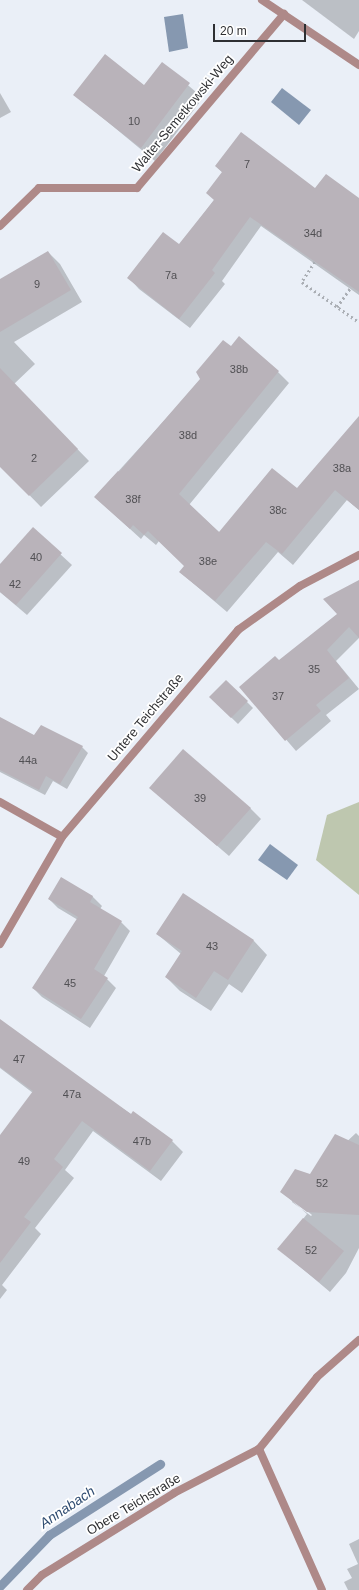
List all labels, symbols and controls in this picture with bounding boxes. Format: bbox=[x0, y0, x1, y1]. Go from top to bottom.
scale bar bbox=[215, 16, 308, 42]
text: 20 m bbox=[220, 24, 247, 38]
street label: Walter-Semetkowski-Weg bbox=[129, 52, 237, 176]
house number: 10 bbox=[128, 114, 140, 128]
house number: 7 bbox=[244, 157, 250, 171]
house number: 34d bbox=[304, 226, 322, 240]
house number: 7a bbox=[165, 268, 177, 282]
house number: 9 bbox=[34, 277, 40, 291]
house number: 38b bbox=[230, 362, 248, 376]
house number: 38d bbox=[179, 428, 197, 442]
house number: 2 bbox=[31, 451, 37, 465]
house number: 38a bbox=[333, 461, 351, 475]
house number: 38f bbox=[125, 492, 141, 506]
house number: 38c bbox=[269, 503, 287, 517]
house number: 40 bbox=[30, 550, 42, 564]
house number: 38e bbox=[199, 554, 217, 568]
house number: 42 bbox=[9, 577, 21, 591]
house number: 35 bbox=[308, 662, 320, 676]
street label: Untere Teichstraße bbox=[105, 671, 187, 765]
house number: 37 bbox=[272, 689, 284, 703]
house number: 44a bbox=[19, 753, 37, 767]
house number: 39 bbox=[194, 791, 206, 805]
house number: 43 bbox=[206, 939, 218, 953]
house number: 45 bbox=[64, 976, 76, 990]
house number: 47 bbox=[13, 1052, 25, 1066]
house number: 47a bbox=[63, 1087, 81, 1101]
house number: 47b bbox=[133, 1134, 151, 1148]
house number: 49 bbox=[18, 1154, 30, 1168]
house number: 52 bbox=[316, 1176, 328, 1190]
house number: 52 bbox=[305, 1243, 317, 1257]
street label: Obere Teichstraße bbox=[84, 1471, 184, 1539]
water label: Annabach bbox=[36, 1482, 98, 1532]

